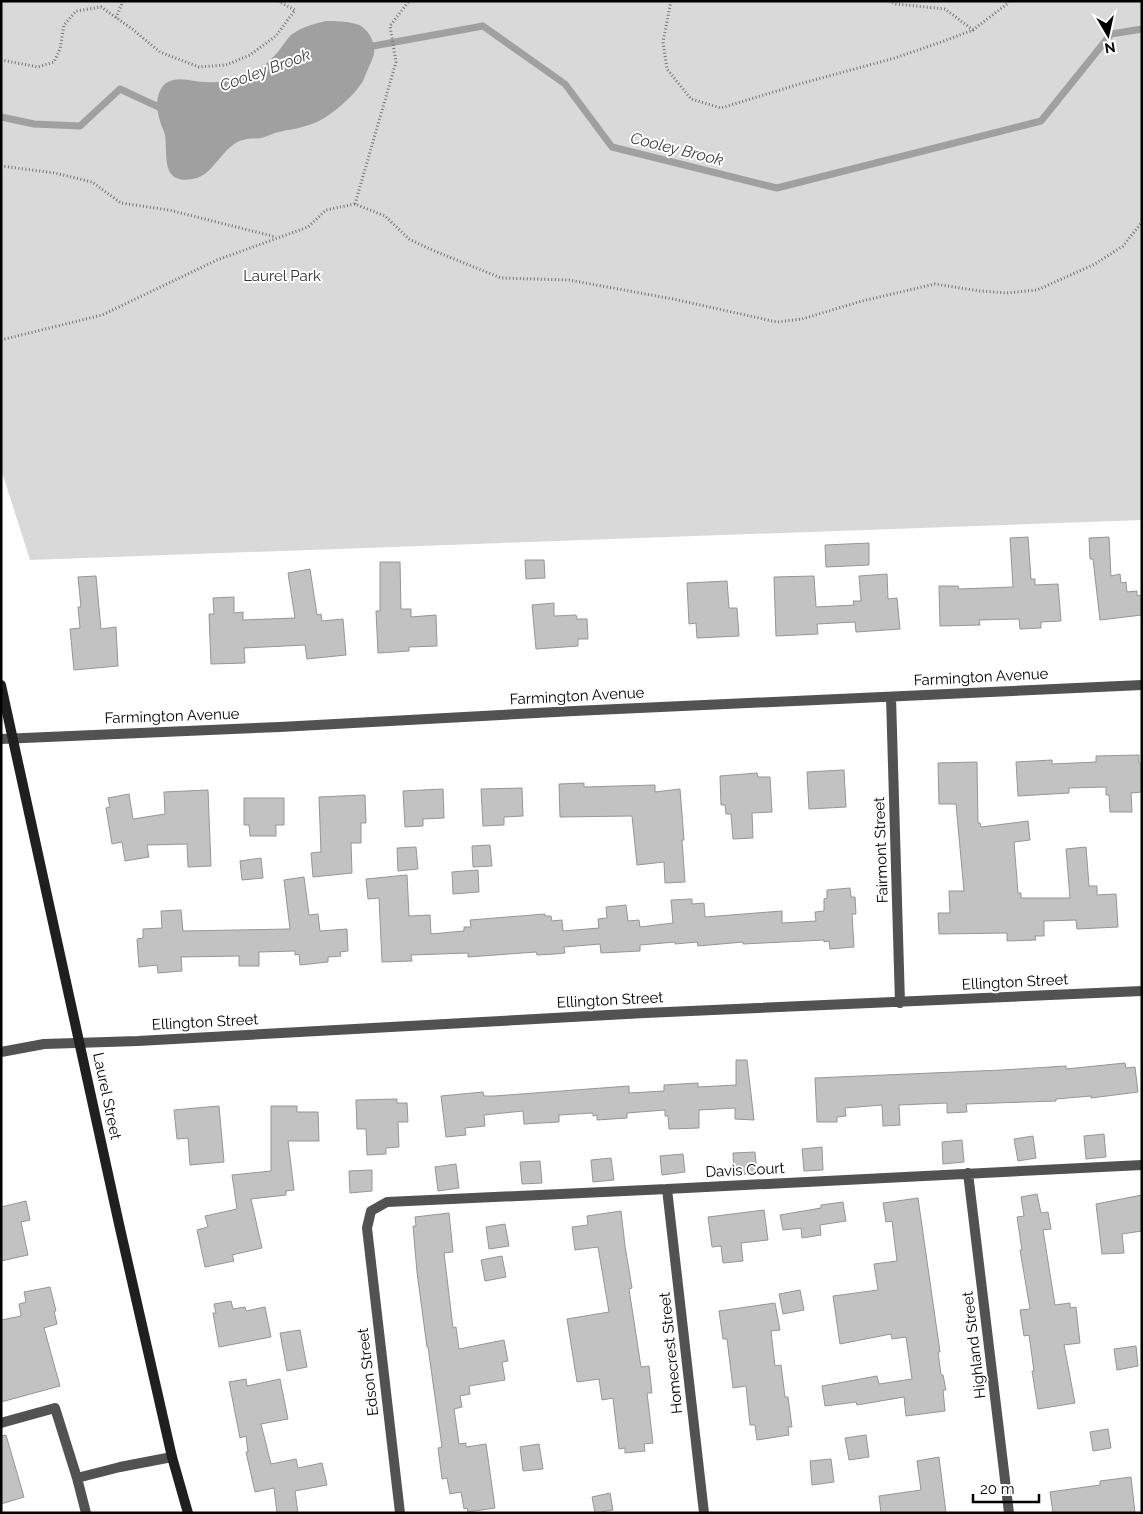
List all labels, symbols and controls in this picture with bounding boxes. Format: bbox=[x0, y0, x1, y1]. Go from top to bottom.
north arrow bbox=[1083, 10, 1133, 60]
text: N bbox=[1104, 39, 1117, 57]
water label: Cooley Brook bbox=[217, 45, 313, 95]
water label: Cooley Brook bbox=[628, 128, 726, 170]
park label: Laurel Park bbox=[243, 267, 321, 285]
street label: Farmington Avenue bbox=[913, 664, 1049, 690]
street label: Farmington Avenue bbox=[509, 683, 645, 709]
street label: Farmington Avenue bbox=[104, 705, 240, 727]
street label: Fairmont Street bbox=[870, 797, 892, 903]
street label: Ellington Street bbox=[961, 970, 1069, 994]
street label: Ellington Street bbox=[556, 988, 664, 1012]
street label: Ellington Street bbox=[151, 1010, 259, 1034]
street label: Laurel Street bbox=[89, 1051, 125, 1141]
street label: Davis Court bbox=[705, 1159, 785, 1181]
street label: Highland Street bbox=[958, 1290, 990, 1400]
street label: Homecrest Street bbox=[656, 1291, 686, 1415]
street label: Edson Street bbox=[354, 1327, 382, 1417]
scale bar bbox=[973, 1472, 1039, 1504]
text: 20 m bbox=[980, 1480, 1015, 1498]

